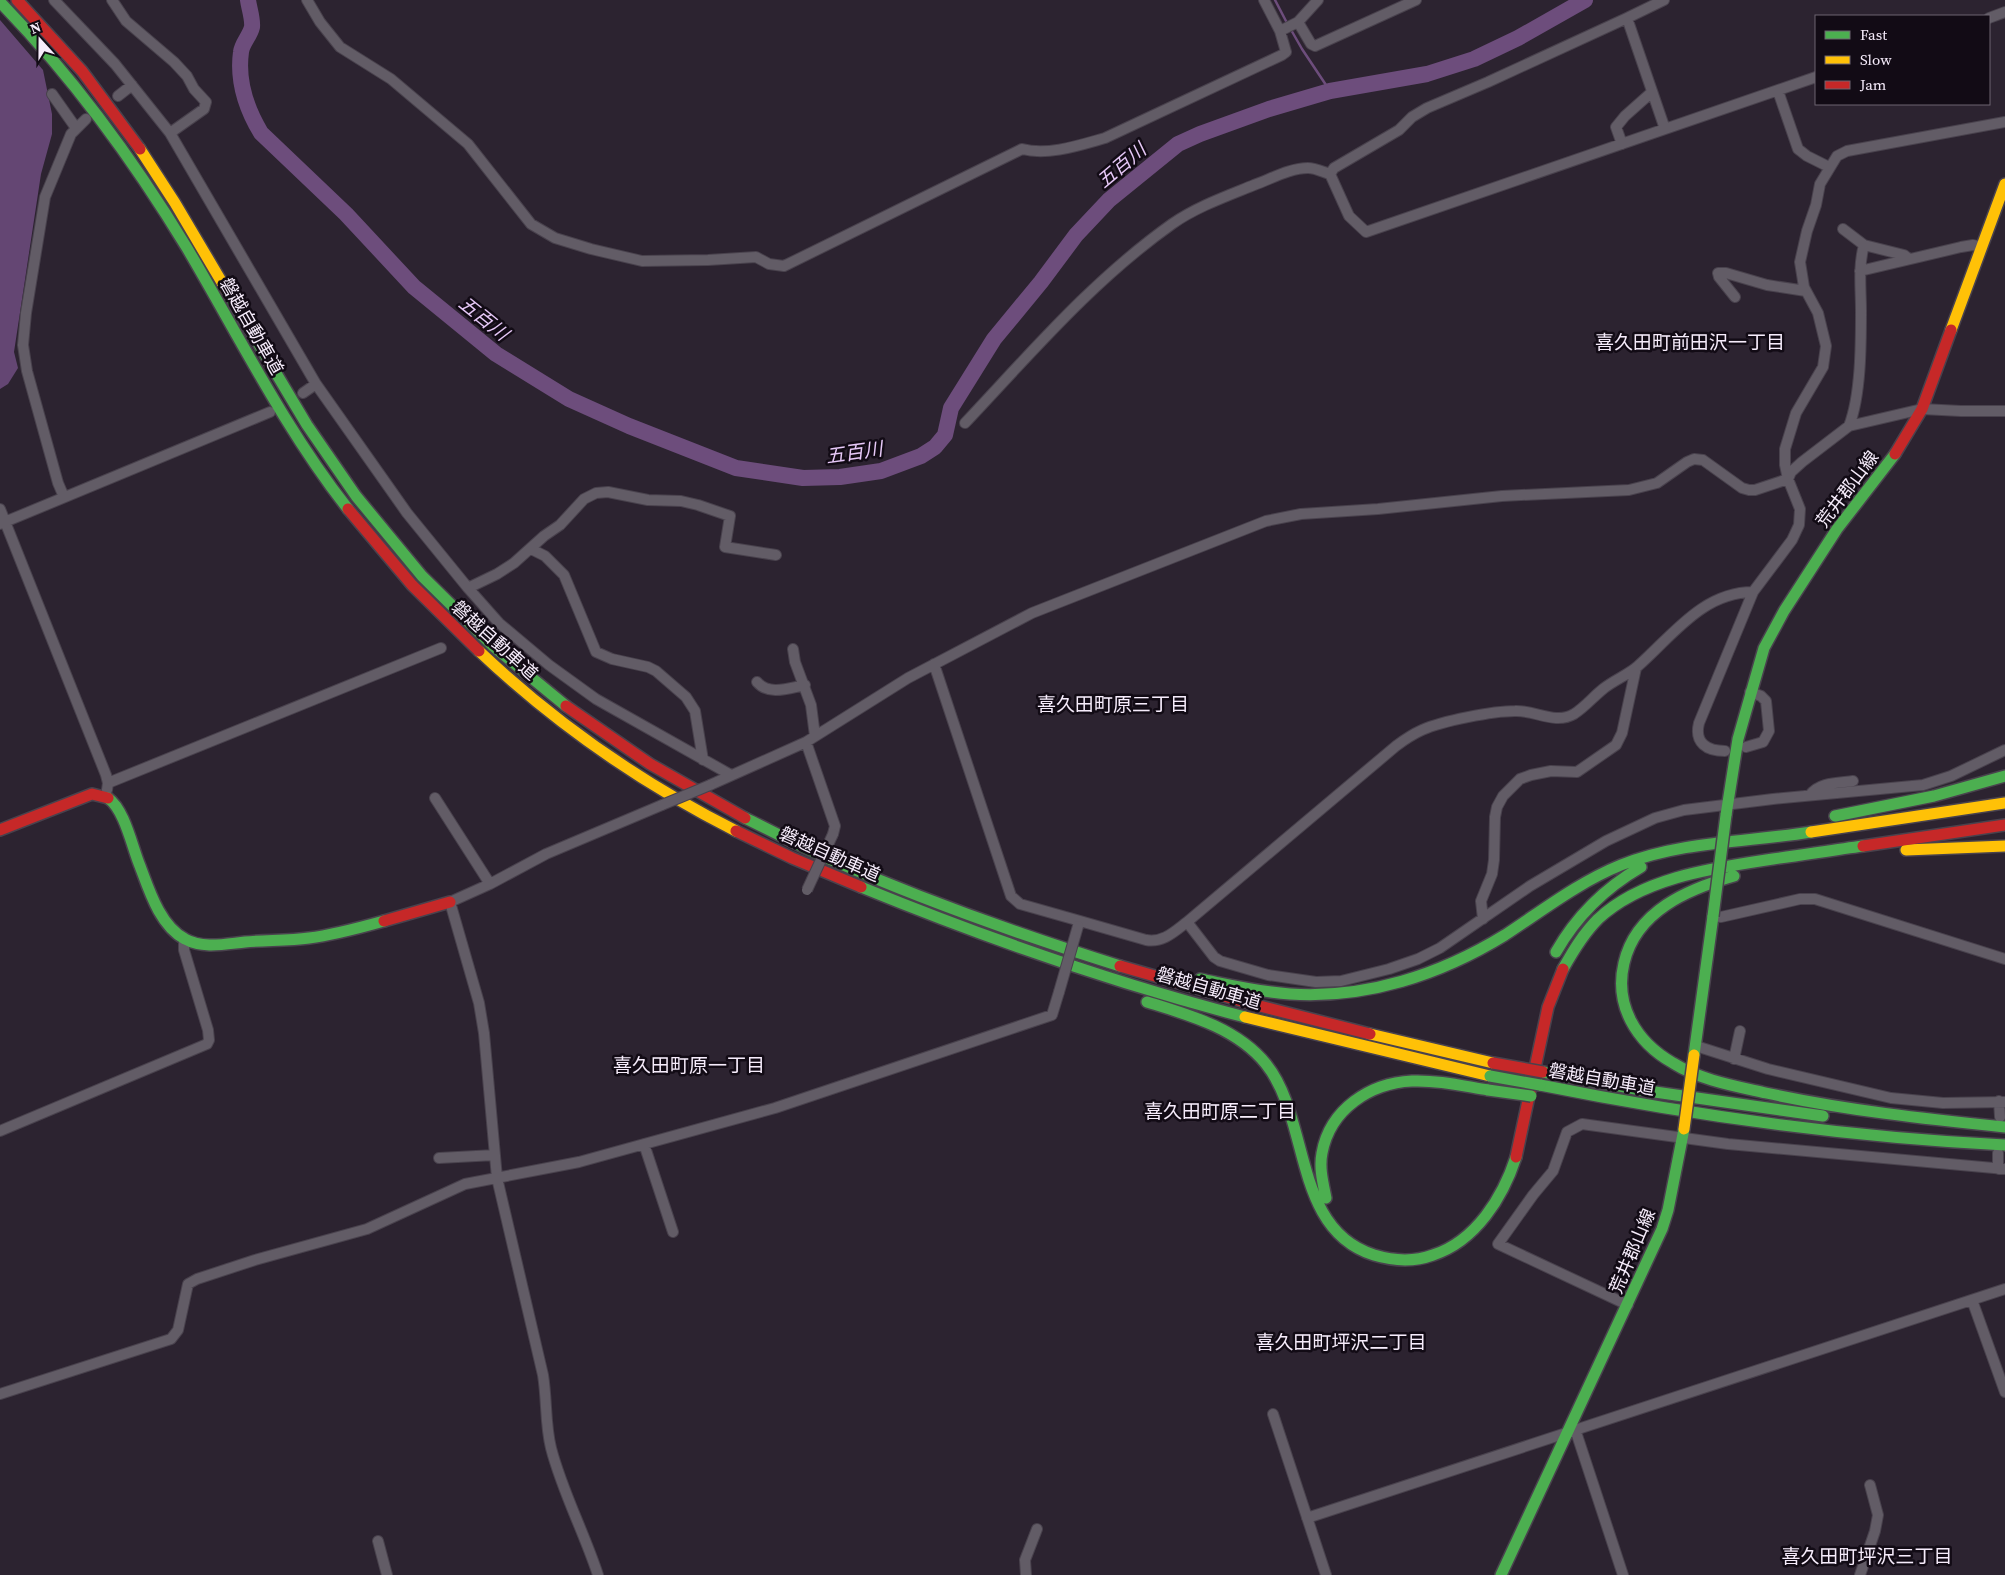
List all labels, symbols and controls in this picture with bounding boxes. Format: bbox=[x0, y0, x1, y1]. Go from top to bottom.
north arrow bbox=[15, 15, 65, 65]
legend bbox=[1815, 15, 1990, 105]
text: N bbox=[27, 17, 44, 39]
text: Fast bbox=[1860, 24, 1887, 45]
text: Slow bbox=[1860, 49, 1892, 70]
text: Jam bbox=[1859, 74, 1887, 95]
water label: 五百川 bbox=[1091, 135, 1153, 193]
street label: 磐越自動車道 bbox=[214, 273, 290, 379]
water label: 五百川 bbox=[454, 290, 516, 347]
district label: 喜久田町前田沢一丁目 bbox=[1595, 329, 1785, 355]
water label: 五百川 bbox=[824, 435, 886, 469]
street label: 荒井郡山線 bbox=[1810, 446, 1884, 532]
street label: 磐越自動車道 bbox=[447, 595, 543, 685]
district label: 喜久田町原三丁目 bbox=[1037, 691, 1189, 717]
street label: 磐越自動車道 bbox=[776, 821, 884, 887]
street label: 磐越自動車道 bbox=[1154, 961, 1264, 1015]
district label: 喜久田町原一丁目 bbox=[613, 1052, 765, 1078]
street label: 磐越自動車道 bbox=[1547, 1057, 1657, 1101]
district label: 喜久田町原二丁目 bbox=[1144, 1098, 1296, 1124]
street label: 荒井郡山線 bbox=[1603, 1205, 1661, 1297]
district label: 喜久田町坪沢二丁目 bbox=[1255, 1329, 1427, 1355]
district label: 喜久田町坪沢三丁目 bbox=[1781, 1543, 1953, 1569]

